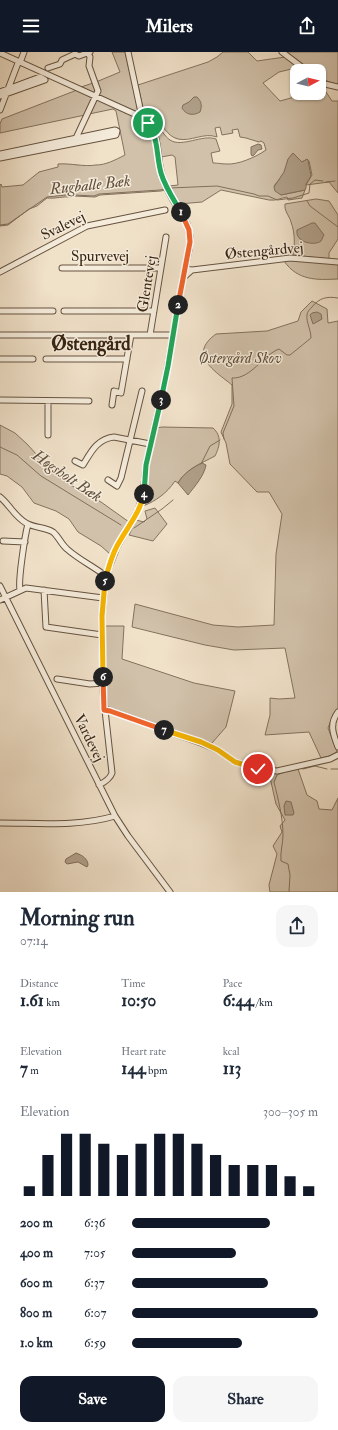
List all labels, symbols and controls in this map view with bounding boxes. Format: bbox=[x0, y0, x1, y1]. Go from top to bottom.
icon: menu bbox=[20, 15, 42, 37]
text: Milers bbox=[145, 15, 193, 38]
icon: share bbox=[296, 15, 318, 37]
north arrow bbox=[290, 64, 326, 100]
map controls bbox=[290, 64, 326, 100]
pin bbox=[131, 106, 165, 140]
icon: arrive bbox=[137, 112, 159, 134]
water label: Rugballe Bæk bbox=[48, 171, 132, 199]
pin: 1 bbox=[171, 202, 191, 222]
text: 1 bbox=[179, 205, 183, 218]
street label: Svalevej bbox=[38, 207, 88, 245]
street label: Østengårdvej bbox=[224, 238, 304, 264]
street label: Spurvevej bbox=[71, 247, 129, 267]
street label: Glentevej bbox=[133, 254, 161, 314]
pin: 2 bbox=[168, 295, 188, 315]
text: 2 bbox=[175, 298, 181, 311]
district label: Østengård bbox=[51, 332, 131, 357]
park label: Østergård Skov bbox=[198, 349, 282, 368]
pin: 3 bbox=[151, 390, 171, 410]
text: 3 bbox=[159, 393, 163, 406]
water label: Høgsholt Bæk bbox=[28, 445, 106, 507]
pin: 4 bbox=[134, 484, 154, 504]
text: 4 bbox=[141, 487, 147, 500]
pin: 5 bbox=[95, 571, 115, 591]
text: 5 bbox=[103, 574, 107, 587]
pin: 6 bbox=[93, 667, 113, 687]
text: 6 bbox=[100, 670, 106, 683]
street label: Vardevej bbox=[69, 711, 109, 765]
pin: 7 bbox=[154, 720, 174, 740]
text: 7 bbox=[161, 723, 167, 736]
pin bbox=[241, 752, 275, 786]
icon: check bbox=[247, 758, 269, 780]
text: Morning run bbox=[20, 904, 135, 932]
button: share bbox=[276, 905, 318, 947]
text: 07:14 bbox=[20, 933, 48, 949]
text: Distance bbox=[20, 977, 58, 990]
text: Time bbox=[121, 977, 145, 990]
text: Pace bbox=[223, 977, 242, 990]
text: 1.61 bbox=[20, 990, 44, 1011]
text: 10:50 bbox=[121, 990, 156, 1011]
text: 6:44 bbox=[223, 990, 254, 1011]
text: km bbox=[44, 996, 60, 1009]
text: /km bbox=[254, 996, 273, 1009]
text: Elevation bbox=[20, 1045, 62, 1058]
text: Heart rate bbox=[121, 1045, 166, 1058]
text: kcal bbox=[223, 1045, 240, 1058]
text: 7 bbox=[20, 1058, 28, 1079]
text: 144 bbox=[121, 1058, 146, 1079]
text: 113 bbox=[223, 1058, 241, 1079]
text: m bbox=[28, 1064, 39, 1077]
text: bpm bbox=[146, 1064, 168, 1077]
text: Elevation bbox=[20, 1104, 70, 1120]
text: 300–305 m bbox=[263, 1104, 318, 1120]
text: 200 m bbox=[20, 1215, 53, 1231]
text: 6:36 bbox=[84, 1215, 105, 1231]
text: 400 m bbox=[20, 1245, 53, 1261]
text: 7:05 bbox=[84, 1245, 106, 1261]
text: 600 m bbox=[20, 1275, 53, 1291]
text: 6:37 bbox=[84, 1275, 105, 1291]
text: 800 m bbox=[20, 1305, 52, 1321]
text: 6:07 bbox=[84, 1305, 106, 1321]
text: 1.0 km bbox=[20, 1335, 53, 1351]
text: 6:59 bbox=[84, 1335, 106, 1351]
button: Save bbox=[20, 1376, 165, 1422]
button: Share bbox=[173, 1376, 318, 1422]

